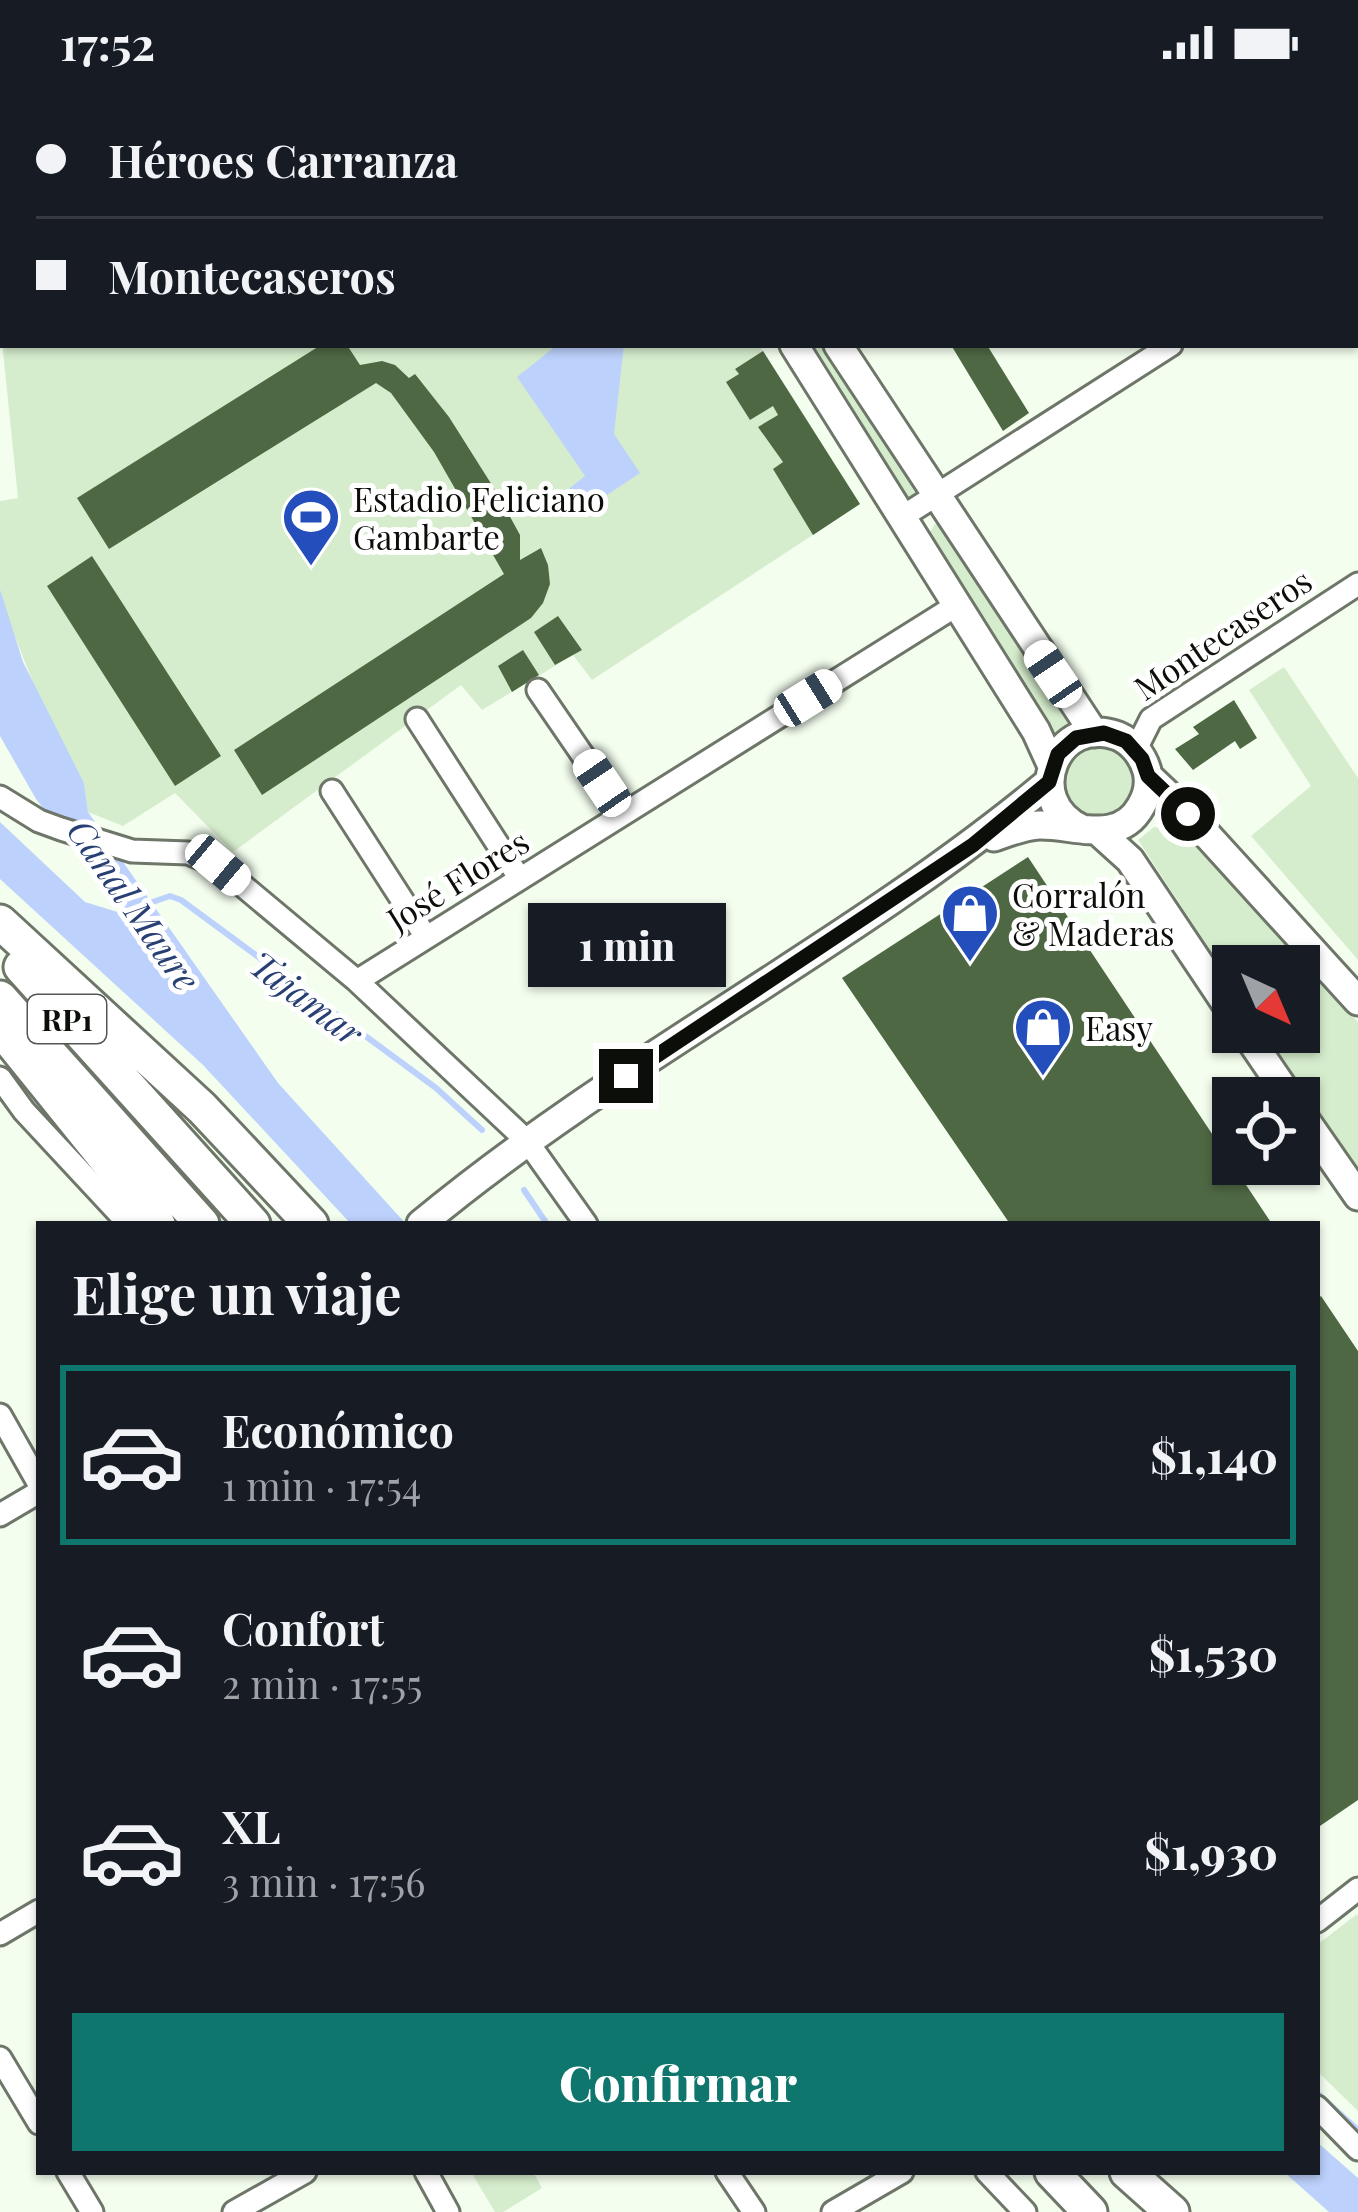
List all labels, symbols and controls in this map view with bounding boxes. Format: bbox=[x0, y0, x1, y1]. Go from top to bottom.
text: 17:52 bbox=[60, 12, 155, 72]
text: Héroes Carranza bbox=[108, 129, 458, 189]
text: Montecaseros bbox=[108, 245, 396, 305]
place label: Estadio Feliciano Gambarte bbox=[353, 476, 605, 558]
sports icon: Estadio Feliciano Gambarte bbox=[280, 486, 342, 568]
street label: Montecaseros bbox=[1125, 557, 1319, 709]
car bbox=[1018, 634, 1088, 714]
car bbox=[768, 664, 848, 732]
car bbox=[567, 743, 637, 823]
route start bbox=[1161, 787, 1215, 841]
water label: Canal Maure bbox=[58, 808, 212, 1000]
street label: José Flores bbox=[377, 818, 536, 940]
car bbox=[179, 828, 257, 902]
place label: Corralón & Maderas bbox=[1012, 872, 1175, 954]
shop icon: Corralón & Maderas bbox=[939, 882, 1001, 964]
callout: 1 min bbox=[527, 902, 725, 986]
text: 1 min bbox=[579, 919, 675, 971]
water label: Tajamar bbox=[241, 939, 375, 1056]
north arrow bbox=[1212, 945, 1320, 1053]
map controls bbox=[1212, 945, 1320, 1185]
road number: RP1 bbox=[28, 995, 106, 1043]
shop icon: Easy bbox=[1012, 996, 1074, 1078]
place label: Easy bbox=[1085, 1005, 1153, 1049]
route end bbox=[599, 1049, 653, 1103]
button: locate bbox=[1212, 1077, 1320, 1185]
text: Elige un viaje bbox=[72, 1257, 401, 1329]
text: Económico bbox=[222, 1399, 454, 1459]
icon: car bbox=[78, 1401, 186, 1509]
text: $1,140 bbox=[1150, 1425, 1278, 1485]
text: 1 min · 17:54 bbox=[222, 1459, 421, 1511]
text: Confort bbox=[222, 1597, 384, 1657]
icon: car bbox=[78, 1599, 186, 1707]
text: $1,530 bbox=[1149, 1623, 1278, 1683]
text: 2 min · 17:55 bbox=[222, 1657, 422, 1709]
text: XL bbox=[222, 1795, 281, 1855]
icon: car bbox=[78, 1797, 186, 1905]
text: $1,930 bbox=[1144, 1821, 1278, 1881]
text: 3 min · 17:56 bbox=[222, 1855, 425, 1907]
button: Confirmar bbox=[72, 2013, 1284, 2151]

